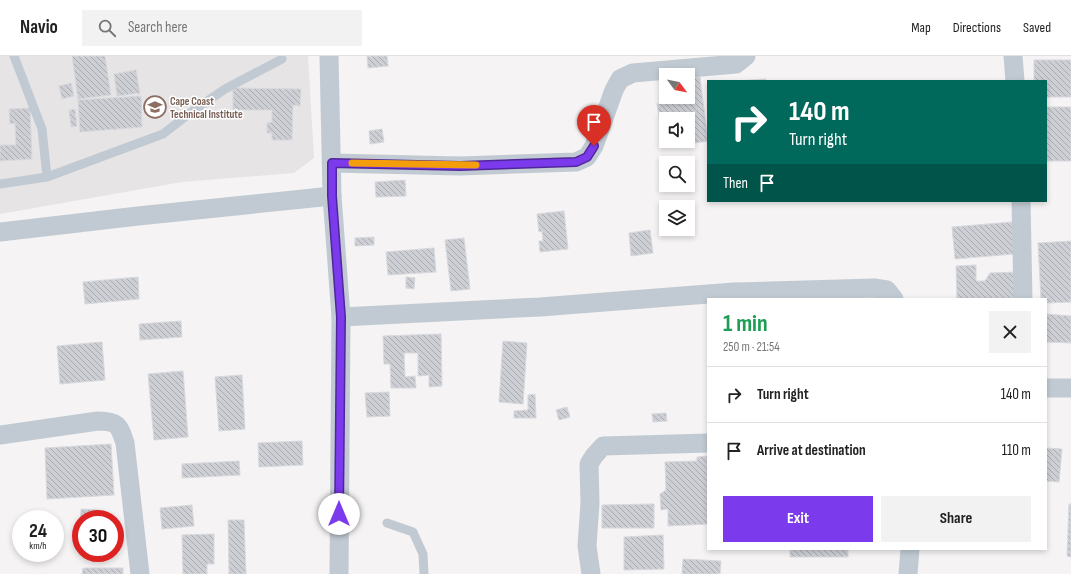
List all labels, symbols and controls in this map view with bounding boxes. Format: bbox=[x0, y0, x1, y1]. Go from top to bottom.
search box bbox=[82, 10, 362, 46]
text: Navio bbox=[20, 16, 58, 39]
icon: search bbox=[96, 17, 118, 39]
text: Search here bbox=[128, 18, 188, 37]
text: Map bbox=[911, 19, 931, 36]
text: Directions bbox=[953, 19, 1001, 36]
text: Saved bbox=[1023, 19, 1051, 36]
north arrow bbox=[659, 68, 695, 104]
map controls bbox=[659, 68, 695, 236]
school or university icon: Cape Coast Technical Institute bbox=[142, 94, 168, 120]
place label: Cape Coast Technical Institute bbox=[170, 95, 243, 121]
text: 140 m bbox=[789, 95, 850, 128]
icon: right bbox=[723, 96, 775, 148]
pin bbox=[577, 105, 611, 146]
icon: arrive bbox=[583, 111, 605, 133]
button: sound bbox=[659, 112, 695, 148]
text: Turn right bbox=[789, 129, 847, 150]
button: search bbox=[659, 156, 695, 192]
icon: arrive bbox=[756, 172, 778, 194]
text: Then bbox=[723, 174, 748, 193]
button: layers bbox=[659, 200, 695, 236]
text: 1 min bbox=[723, 309, 768, 338]
button: close bbox=[989, 311, 1031, 353]
text: 250 m · 21:54 bbox=[723, 339, 780, 355]
icon: right bbox=[723, 384, 745, 406]
text: Turn right bbox=[757, 385, 809, 404]
text: 140 m bbox=[1001, 385, 1031, 404]
icon: arrive bbox=[723, 440, 745, 462]
text: Arrive at destination bbox=[757, 441, 866, 460]
text: 110 m bbox=[1002, 441, 1031, 460]
position arrow bbox=[318, 493, 360, 535]
button: Exit bbox=[723, 496, 873, 542]
button: Share bbox=[881, 496, 1031, 542]
speed limit sign: 30 bbox=[72, 510, 124, 562]
text: 24 bbox=[29, 519, 47, 543]
text: km/h bbox=[29, 540, 47, 552]

